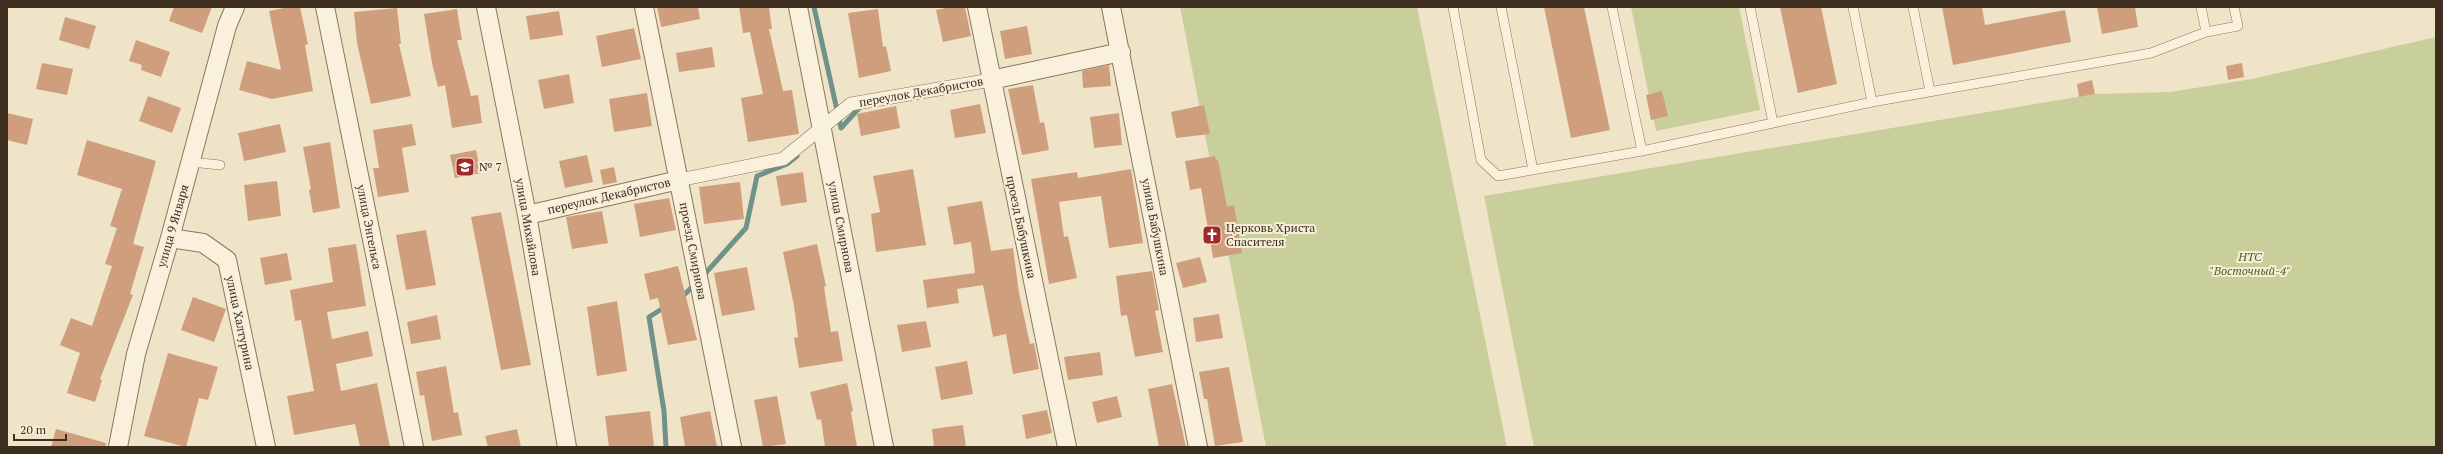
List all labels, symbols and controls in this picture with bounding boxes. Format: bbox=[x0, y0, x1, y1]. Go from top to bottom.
street label: переулок Декабристов bbox=[858, 73, 984, 110]
school or university icon: № 7 bbox=[454, 156, 476, 178]
place label: № 7 bbox=[479, 159, 502, 174]
street label: переулок Декабристов bbox=[546, 174, 672, 217]
street label: проезд Бабушкина bbox=[1003, 174, 1040, 280]
street label: улица Михайлова bbox=[512, 176, 544, 277]
street label: улица Бабушкина bbox=[1139, 176, 1172, 277]
street label: улица Смирнова bbox=[825, 179, 858, 274]
street label: улица Энгельса bbox=[354, 182, 385, 271]
street label: улица 9 Января bbox=[153, 183, 192, 270]
street label: проезд Смирнова bbox=[677, 201, 710, 301]
place label: Церковь Христа Спасителя bbox=[1226, 220, 1315, 249]
church icon: Церковь Христа Спасителя bbox=[1201, 224, 1223, 246]
park label: НТС "Восточный-4" bbox=[2210, 249, 2290, 278]
street label: улица Халтурина bbox=[223, 273, 258, 371]
scale bar bbox=[14, 416, 66, 442]
text: 20 m bbox=[20, 422, 47, 437]

